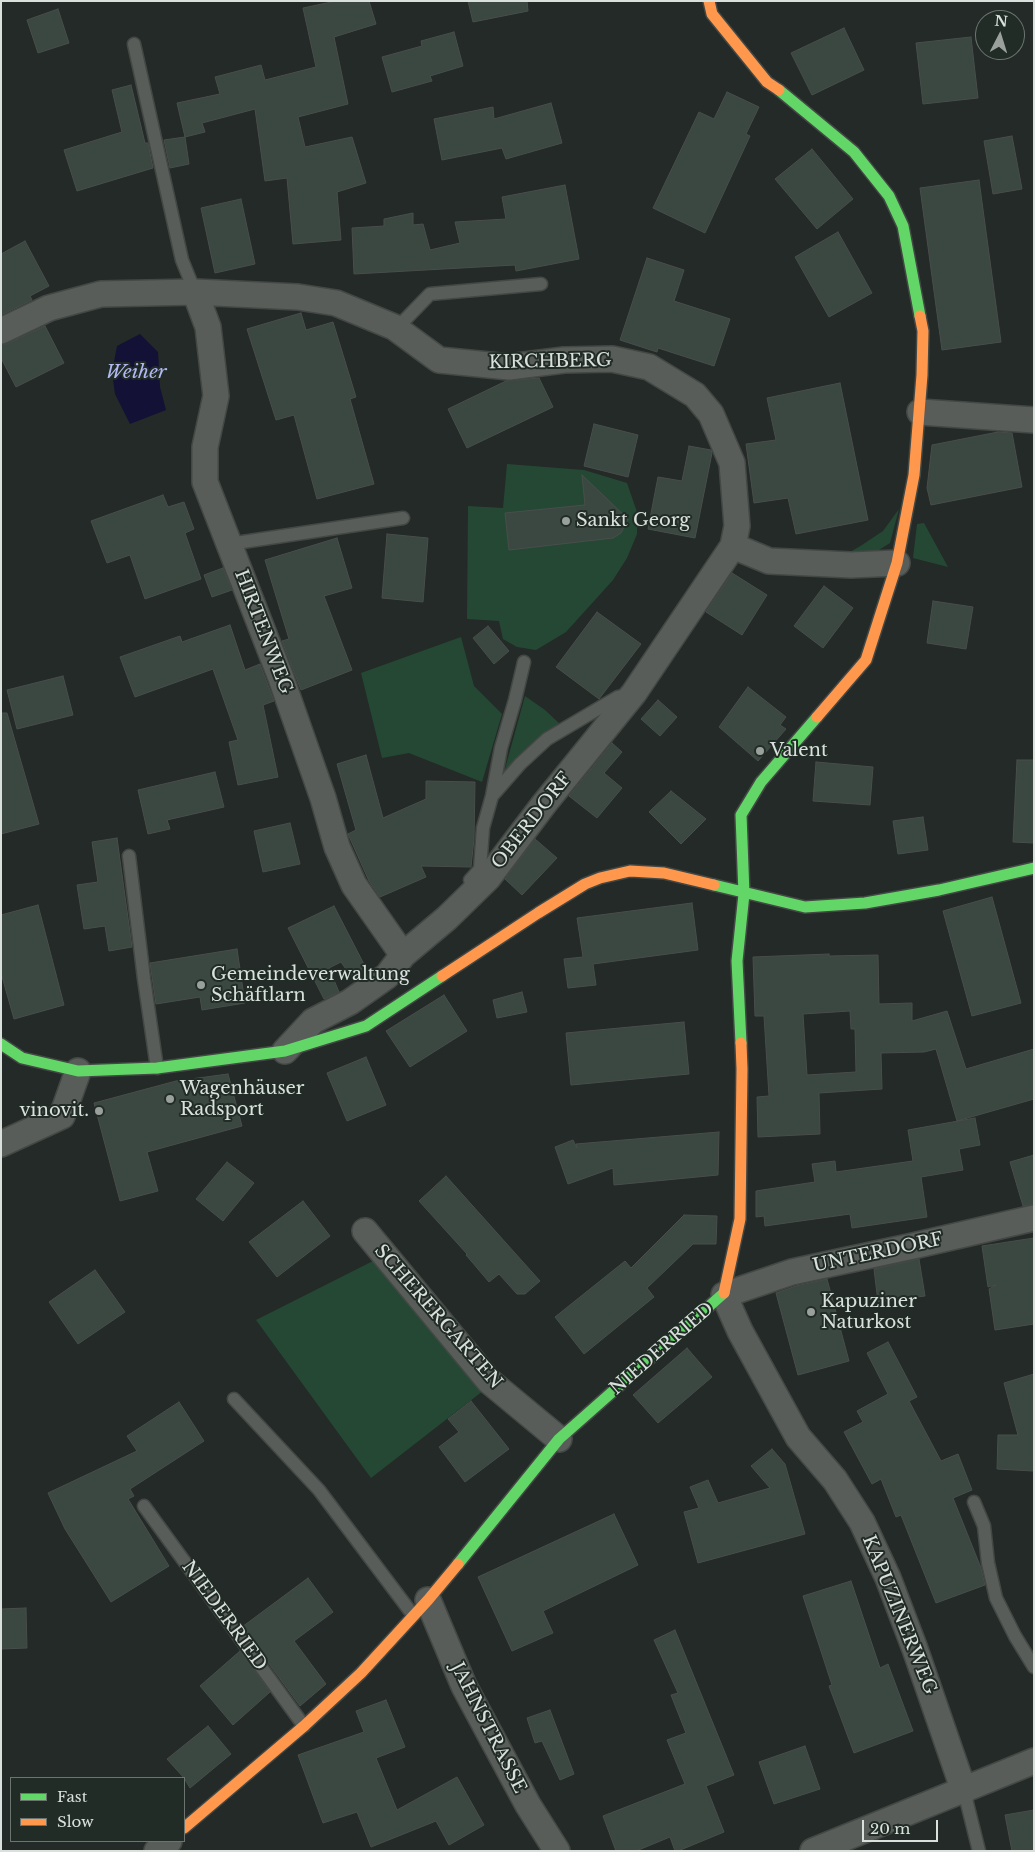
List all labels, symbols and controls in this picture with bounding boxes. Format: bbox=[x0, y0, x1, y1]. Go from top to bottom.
north arrow bbox=[975, 10, 1025, 60]
text: N bbox=[994, 12, 1009, 31]
street label: KIRCHBERG bbox=[488, 350, 612, 374]
water label: Weiher bbox=[105, 362, 167, 384]
place label: Sankt Georg bbox=[576, 510, 690, 532]
marker: Sankt Georg bbox=[560, 515, 572, 527]
street label: HIRTENWEG bbox=[229, 567, 297, 697]
place label: Valent bbox=[770, 740, 828, 762]
marker: Valent bbox=[754, 745, 766, 757]
street label: OBERDORF bbox=[488, 768, 576, 874]
place label: Gemeindeverwaltung Schäftlarn bbox=[211, 964, 410, 1006]
marker: Gemeindeverwaltung Schäftlarn bbox=[195, 979, 207, 991]
place label: Wagenhäuser Radsport bbox=[180, 1078, 304, 1120]
marker: Wagenhäuser Radsport bbox=[164, 1093, 176, 1105]
place label: vinovit. bbox=[19, 1100, 89, 1122]
marker: vinovit. bbox=[93, 1105, 105, 1117]
street label: UNTERDORF bbox=[811, 1229, 945, 1277]
street label: SCHERERGARTEN bbox=[370, 1241, 506, 1393]
place label: Kapuziner Naturkost bbox=[821, 1291, 917, 1334]
street label: NIEDERRIED bbox=[606, 1298, 718, 1400]
marker: Kapuziner Naturkost bbox=[805, 1306, 817, 1318]
street label: KAPUZINERWEG bbox=[857, 1532, 941, 1698]
street label: NIEDERRIED bbox=[177, 1557, 271, 1675]
street label: JAHNSTRASSE bbox=[446, 1659, 530, 1797]
legend bbox=[10, 1777, 185, 1842]
text: Fast bbox=[57, 1787, 87, 1806]
scale bar bbox=[865, 1810, 941, 1842]
text: Slow bbox=[57, 1812, 94, 1831]
text: 20 m bbox=[870, 1819, 910, 1838]

